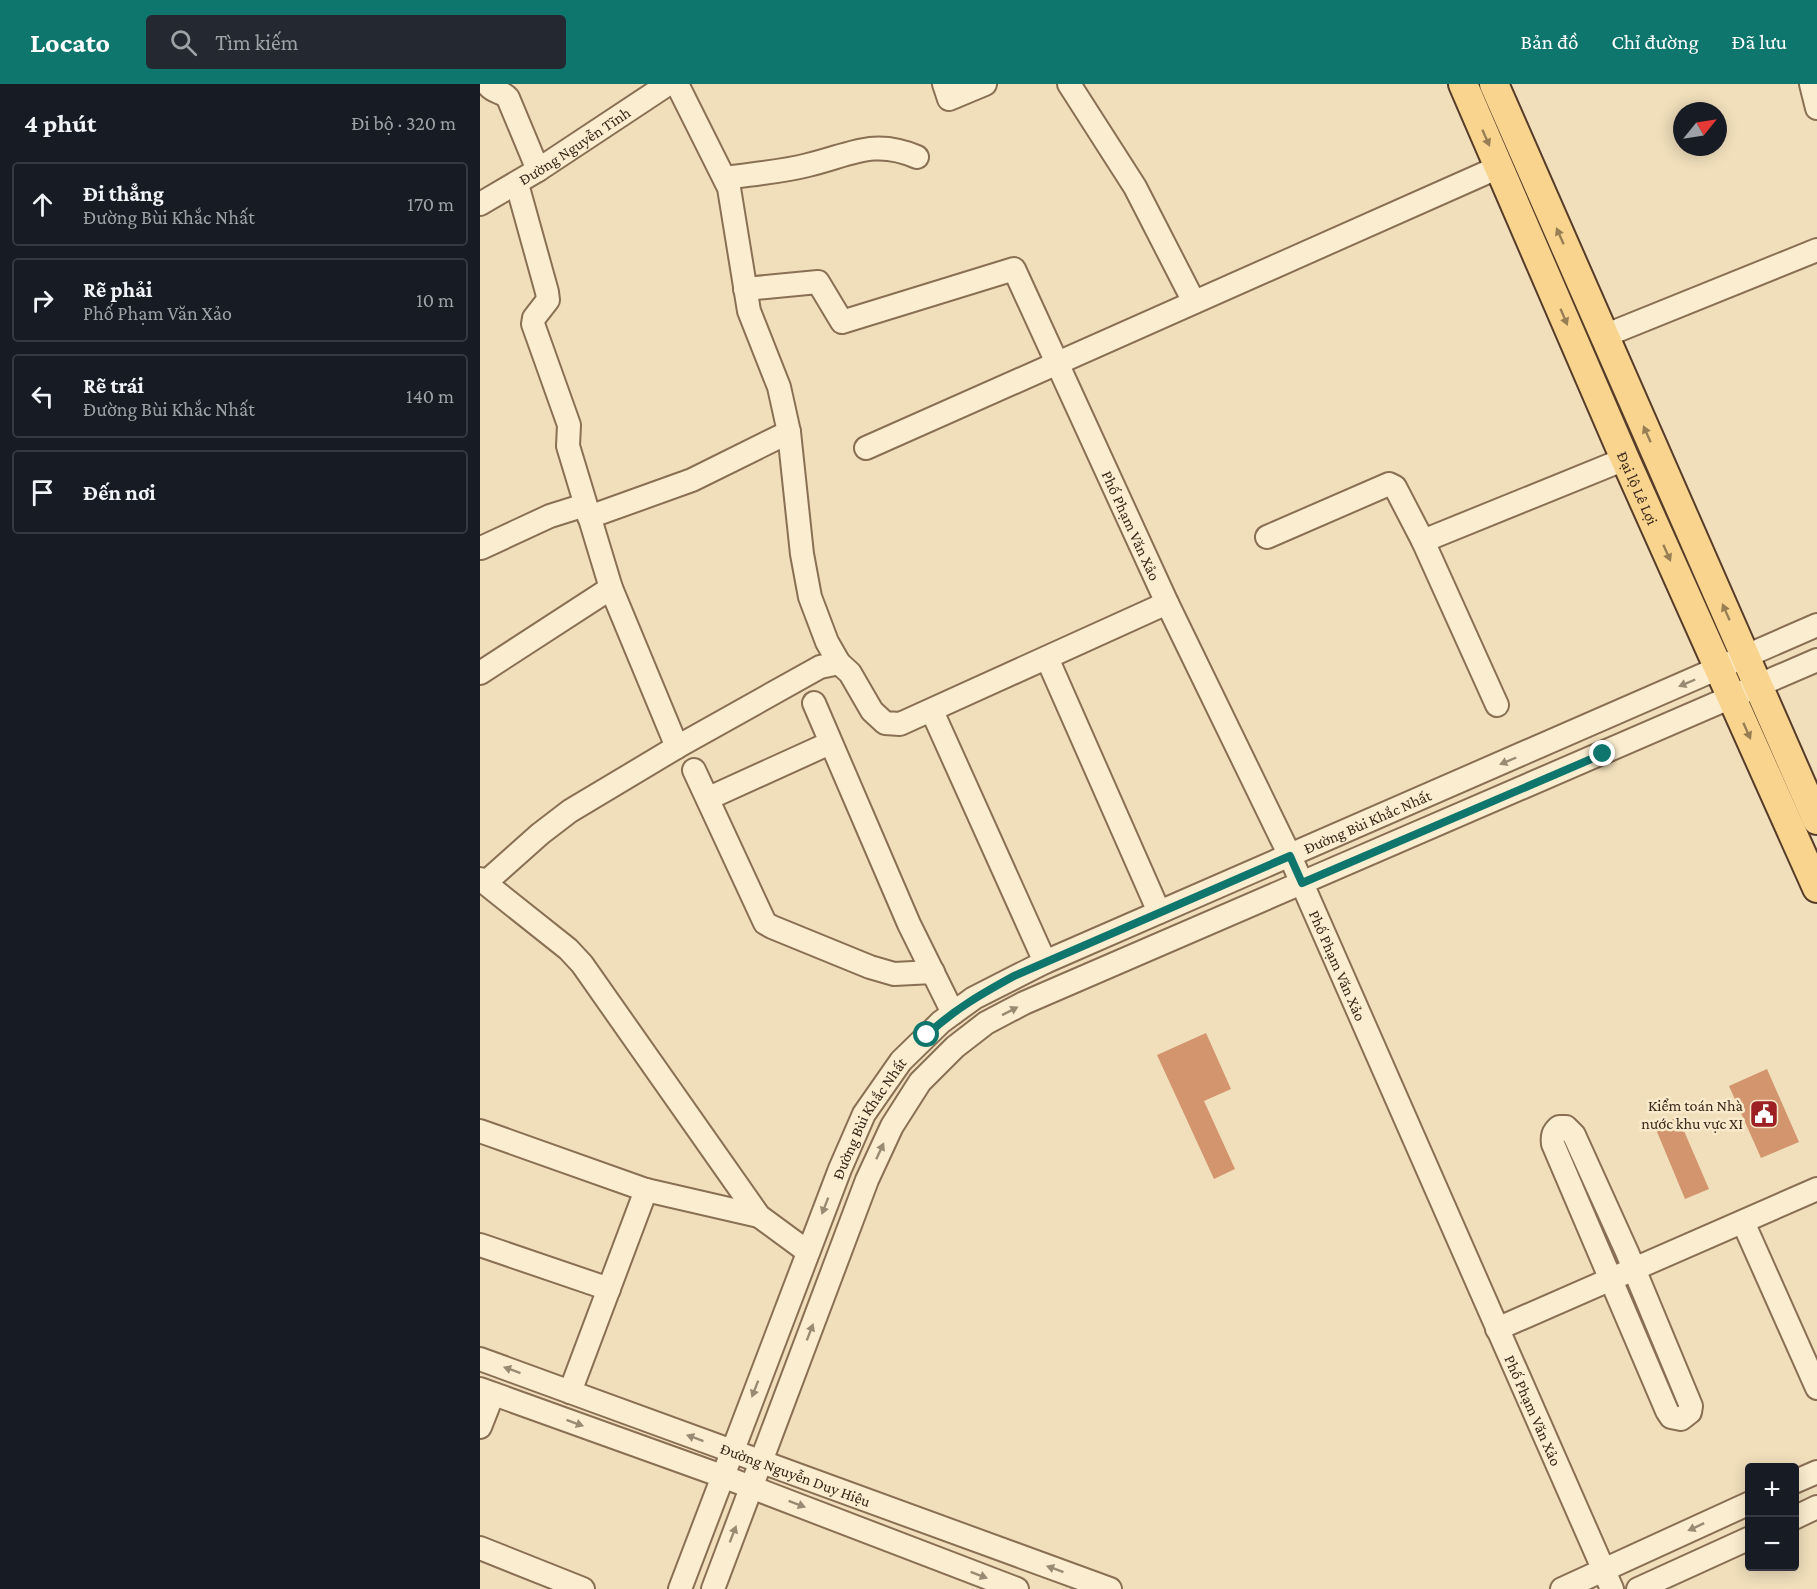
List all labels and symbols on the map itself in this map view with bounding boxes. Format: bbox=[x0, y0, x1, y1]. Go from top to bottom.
north arrow bbox=[1673, 102, 1727, 156]
street label: Đường Nguyễn Tĩnh bbox=[516, 103, 634, 188]
one-way arrow bbox=[1482, 129, 1491, 146]
one-way arrow bbox=[1555, 227, 1565, 245]
one-way arrow bbox=[1559, 308, 1568, 325]
one-way arrow bbox=[1643, 425, 1652, 442]
street label: Đại lộ Lê Lợi bbox=[1614, 449, 1661, 527]
street label: Phố Phạm Văn Xảo bbox=[1098, 468, 1164, 583]
one-way arrow bbox=[1662, 544, 1672, 562]
one-way arrow bbox=[1721, 603, 1731, 621]
one-way arrow bbox=[1678, 679, 1696, 689]
one-way arrow bbox=[1742, 722, 1752, 740]
route end bbox=[1589, 740, 1615, 766]
one-way arrow bbox=[1499, 757, 1517, 766]
street label: Đường Bùi Khắc Nhất bbox=[1301, 786, 1435, 857]
street label: Phố Phạm Văn Xảo bbox=[1306, 908, 1369, 1023]
one-way arrow bbox=[1001, 1006, 1019, 1016]
route start bbox=[913, 1021, 939, 1047]
street label: Đường Bùi Khắc Nhất bbox=[829, 1053, 910, 1182]
place label: Kiểm toán Nhà nước khu vực XI bbox=[1641, 1097, 1744, 1133]
public building icon: Kiểm toán Nhà nước khu vực XI bbox=[1748, 1098, 1780, 1130]
one-way arrow bbox=[876, 1142, 885, 1159]
one-way arrow bbox=[820, 1198, 830, 1216]
one-way arrow bbox=[805, 1323, 815, 1341]
street label: Phố Phạm Văn Xảo bbox=[1501, 1352, 1565, 1468]
one-way arrow bbox=[502, 1365, 520, 1375]
one-way arrow bbox=[750, 1380, 760, 1398]
one-way arrow bbox=[566, 1419, 584, 1429]
one-way arrow bbox=[685, 1432, 703, 1442]
street label: Đường Nguyễn Duy Hiệu bbox=[718, 1440, 873, 1510]
one-way arrow bbox=[788, 1500, 806, 1510]
one-way arrow bbox=[1687, 1522, 1705, 1532]
one-way arrow bbox=[729, 1525, 739, 1543]
one-way arrow bbox=[1046, 1564, 1064, 1574]
one-way arrow bbox=[970, 1570, 988, 1580]

